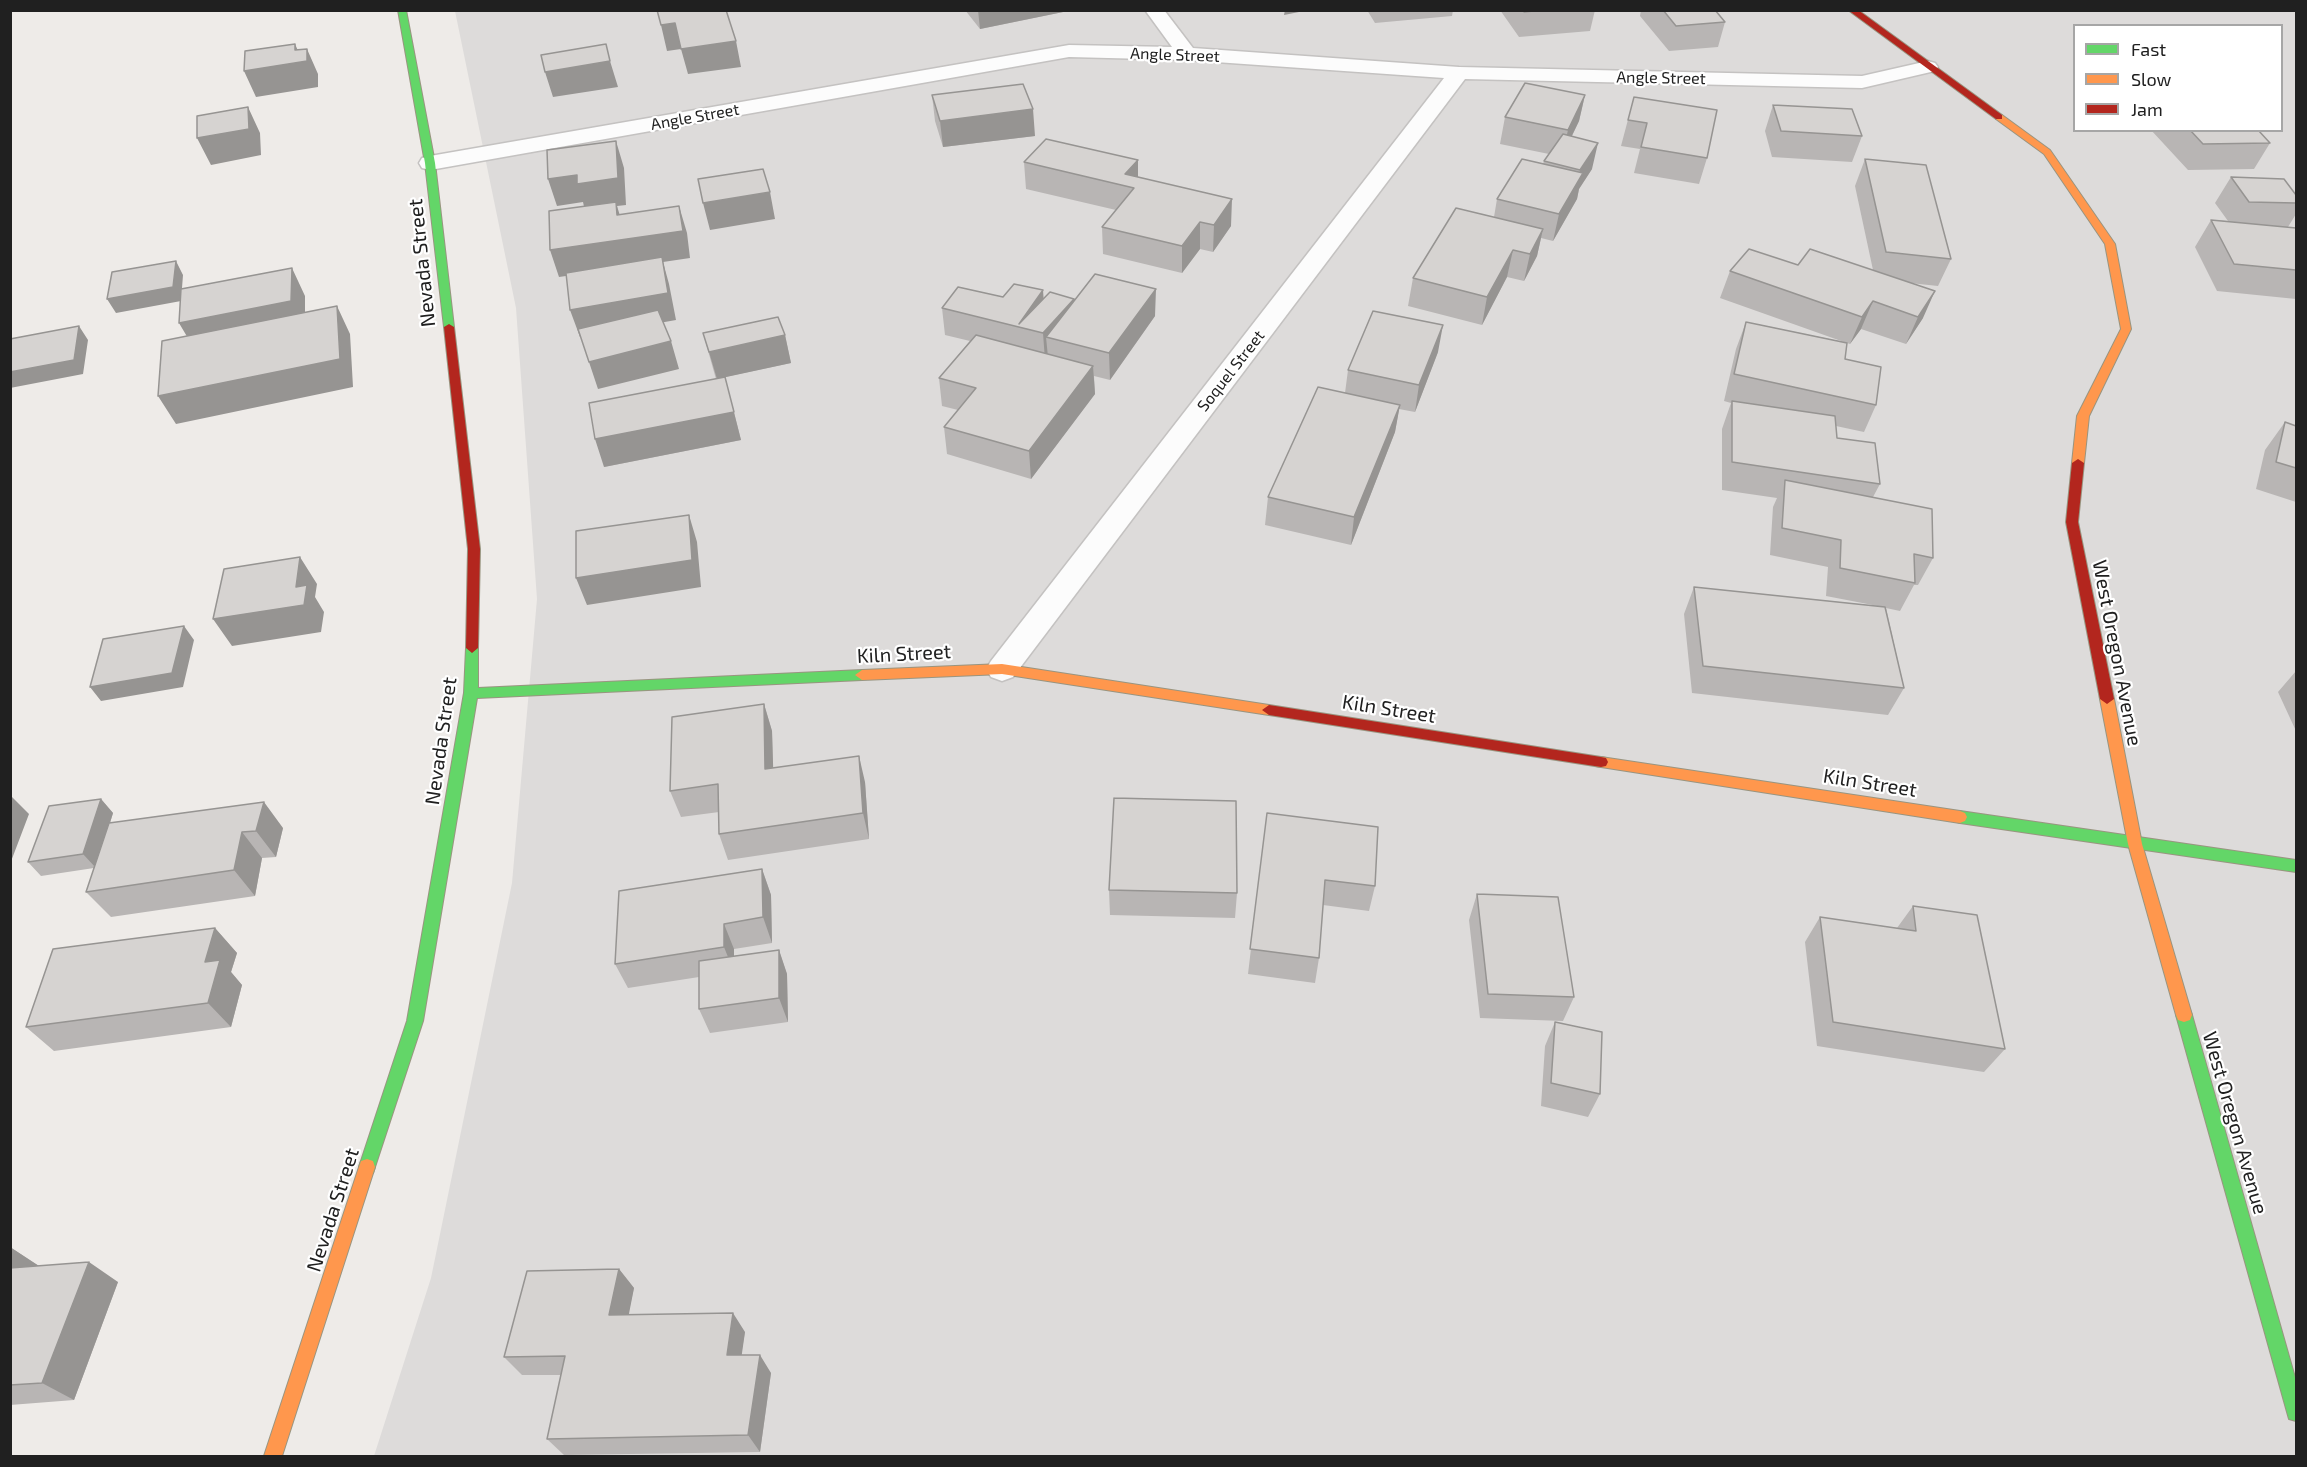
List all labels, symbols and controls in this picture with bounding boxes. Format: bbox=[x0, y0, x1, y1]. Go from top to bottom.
legend bbox=[2073, 24, 2283, 132]
text: Fast bbox=[2131, 38, 2166, 60]
street label: Angle Street bbox=[1130, 44, 1220, 66]
street label: Angle Street bbox=[1616, 68, 1706, 88]
text: Slow bbox=[2131, 68, 2171, 90]
text: Jam bbox=[2131, 98, 2163, 120]
street label: Angle Street bbox=[649, 100, 741, 134]
street label: Nevada Street bbox=[403, 198, 441, 328]
street label: Soquel Street bbox=[1193, 327, 1269, 415]
street label: West Oregon Avenue bbox=[2087, 558, 2147, 748]
street label: Kiln Street bbox=[856, 640, 952, 668]
street label: Nevada Street bbox=[420, 676, 462, 806]
street label: Kiln Street bbox=[1341, 690, 1437, 728]
street label: Kiln Street bbox=[1822, 764, 1918, 802]
street label: West Oregon Avenue bbox=[2197, 1029, 2273, 1217]
street label: Nevada Street bbox=[302, 1145, 364, 1275]

